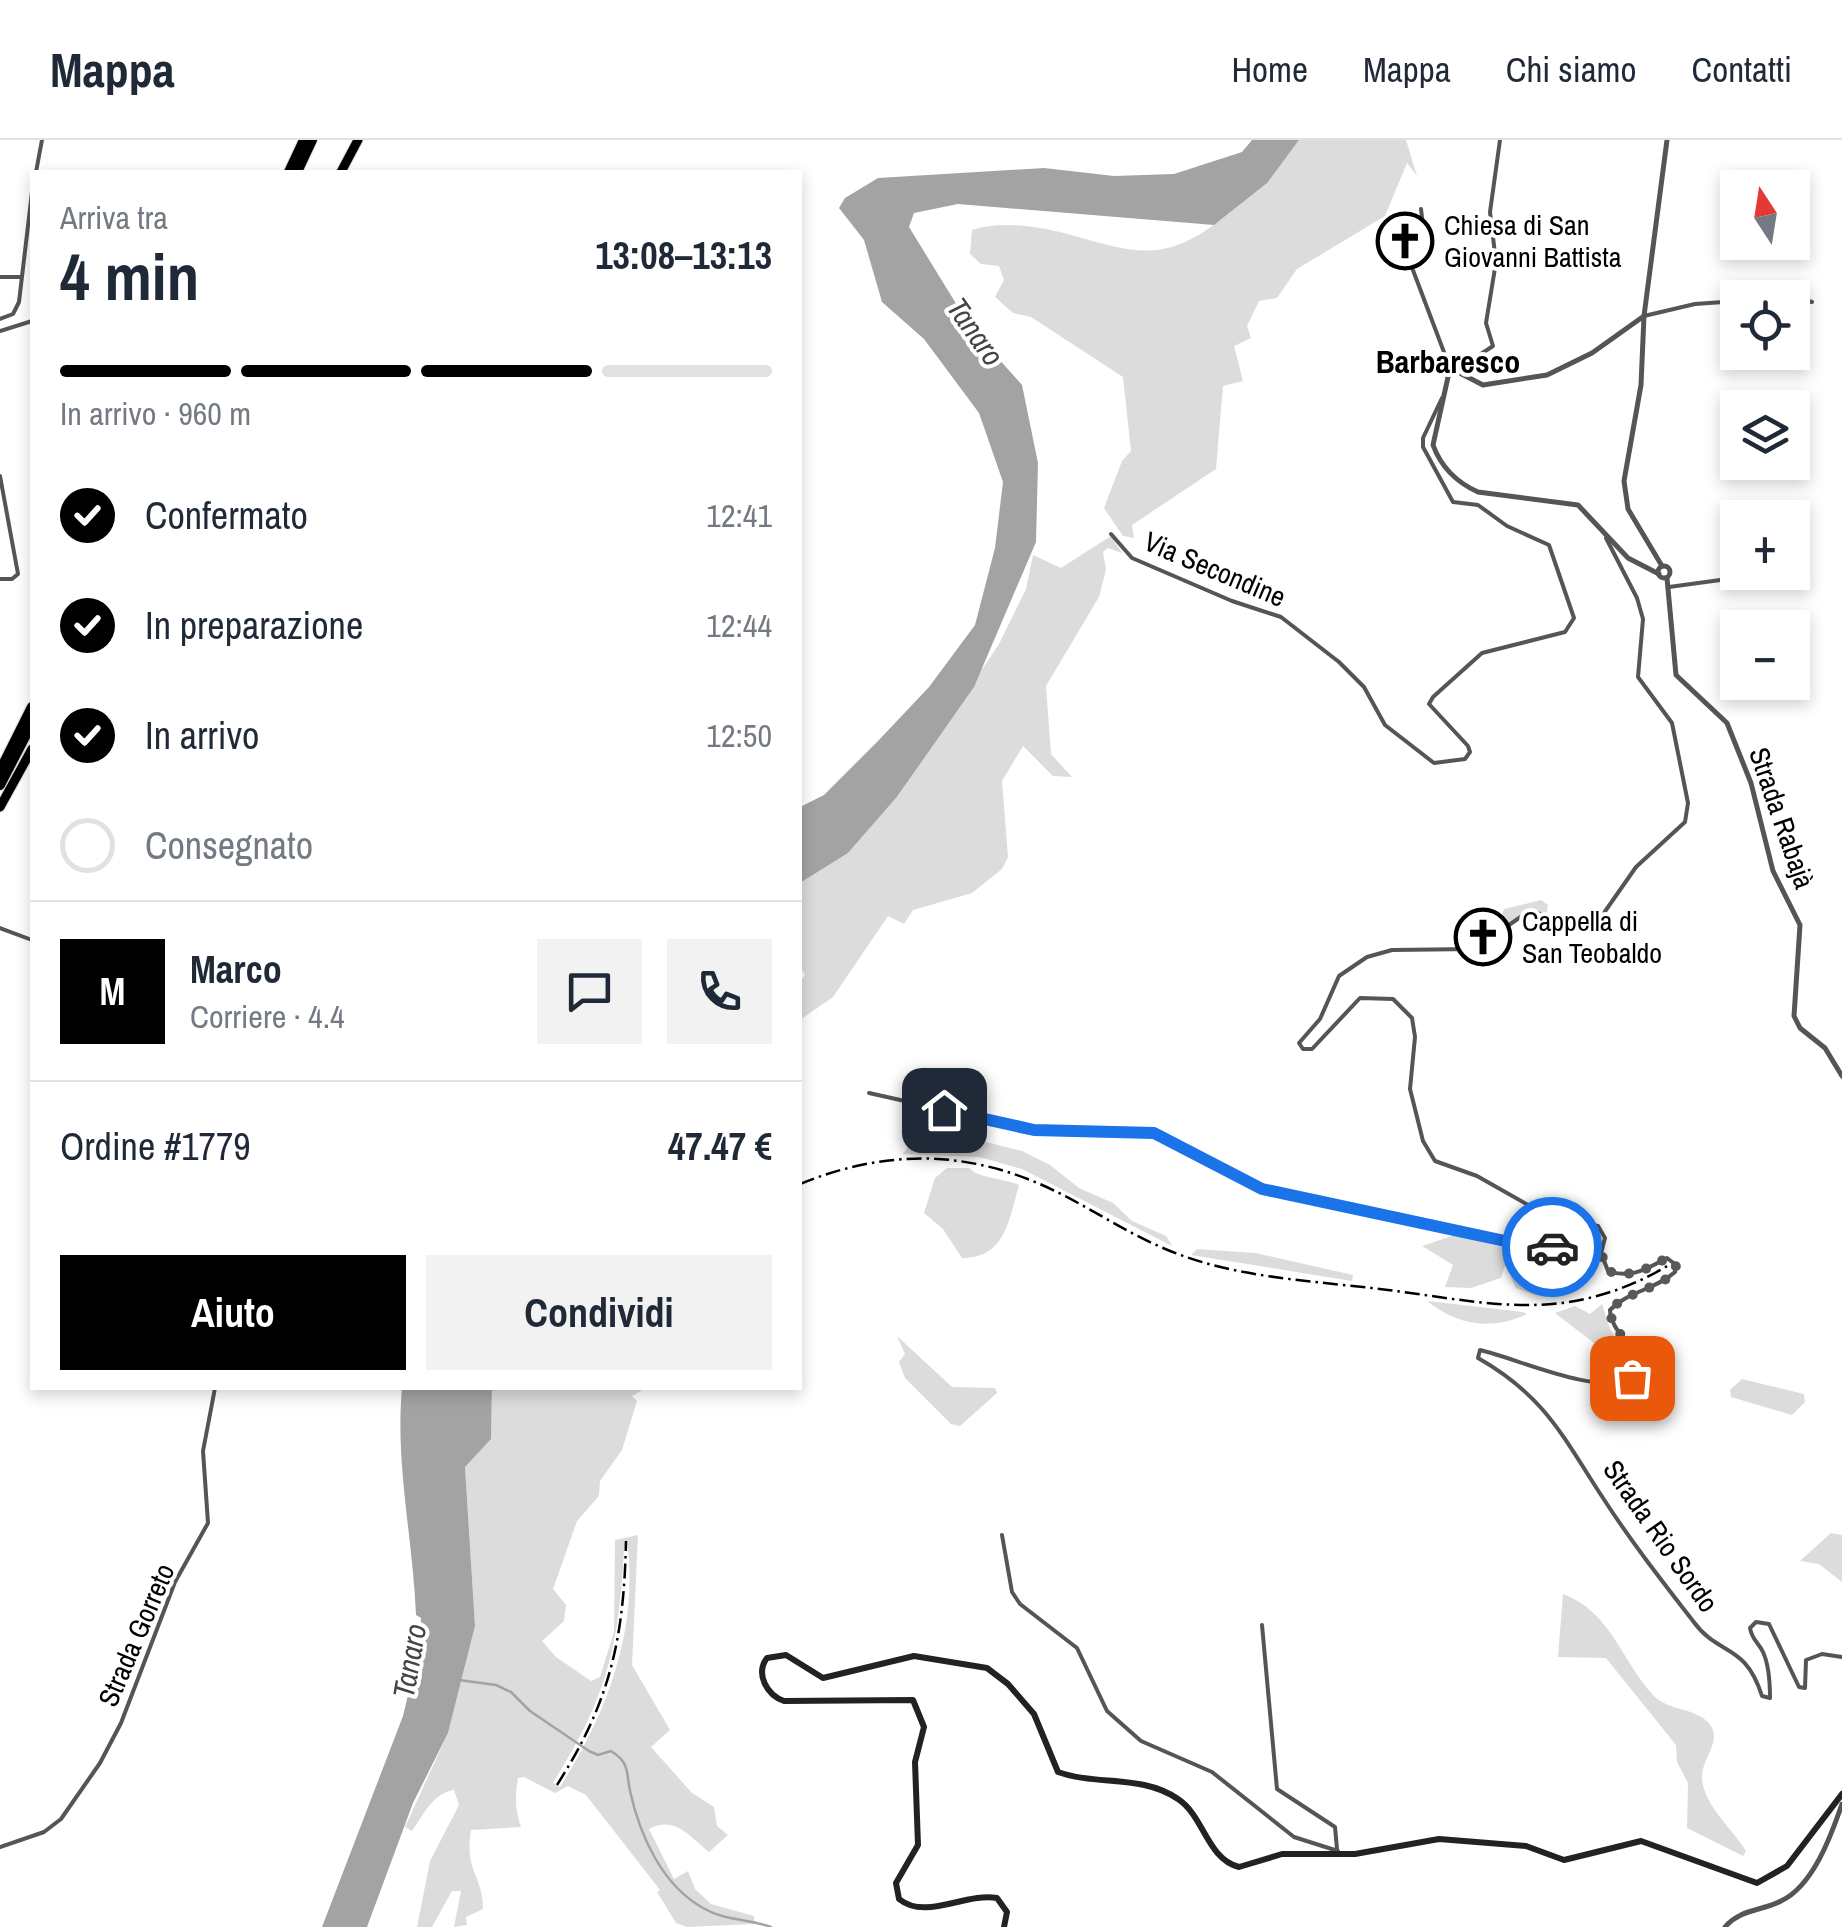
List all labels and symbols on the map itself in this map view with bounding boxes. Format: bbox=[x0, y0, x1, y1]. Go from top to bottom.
north arrow bbox=[1720, 170, 1810, 260]
place label: Chiesa di San Giovanni Battista bbox=[1444, 206, 1622, 276]
church icon: Chiesa di San Giovanni Battista bbox=[1375, 211, 1435, 271]
water label: Tanaro bbox=[938, 289, 1014, 373]
district label: Barbaresco bbox=[1376, 340, 1520, 383]
street label: Via Secondine bbox=[1138, 522, 1292, 616]
street label: Strada Rabajà bbox=[1740, 742, 1824, 894]
place label: Cappella di San Teobaldo bbox=[1522, 902, 1662, 972]
church icon: Cappella di San Teobaldo bbox=[1453, 907, 1513, 967]
pin bbox=[902, 1068, 987, 1153]
courier bbox=[1502, 1197, 1602, 1297]
pin bbox=[1590, 1336, 1675, 1421]
street label: Strada Rio Sordo bbox=[1595, 1452, 1727, 1620]
street label: Strada Gorreto bbox=[89, 1558, 183, 1712]
water label: Tanaro bbox=[383, 1621, 435, 1701]

